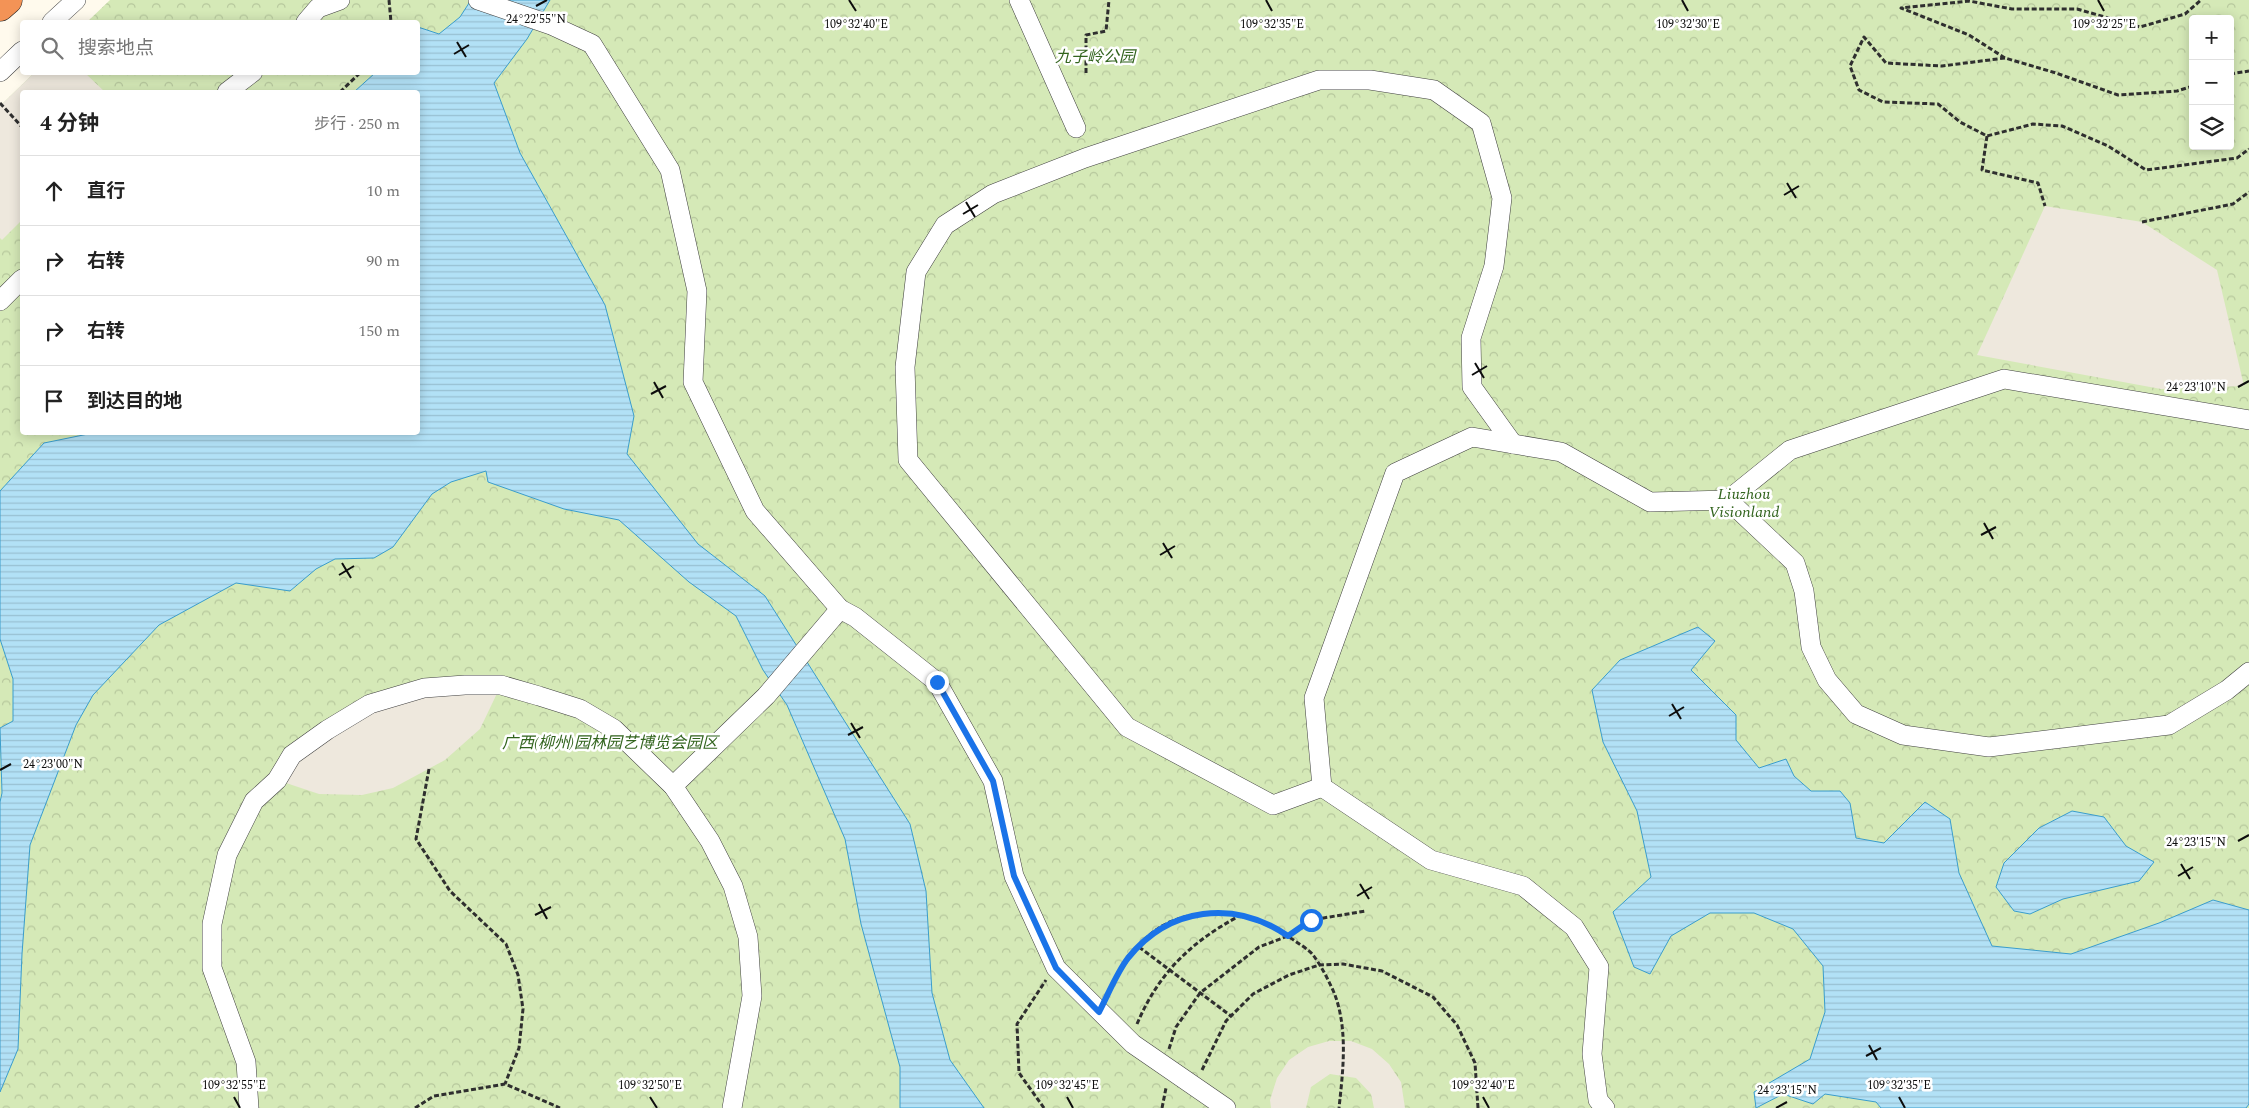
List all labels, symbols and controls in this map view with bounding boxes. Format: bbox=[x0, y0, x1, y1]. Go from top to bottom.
text: 24°22'55"N bbox=[506, 10, 566, 29]
text: 109°32'40"E bbox=[824, 15, 888, 34]
text: 109°32'35"E bbox=[1240, 15, 1304, 34]
text: 109°32'30"E bbox=[1656, 15, 1720, 34]
text: 109°32'25"E bbox=[2072, 15, 2136, 34]
map controls bbox=[2189, 15, 2234, 150]
button: + bbox=[2189, 15, 2234, 60]
search box bbox=[20, 20, 420, 75]
icon: search bbox=[38, 34, 66, 62]
text: 搜索地点 bbox=[78, 34, 154, 63]
park label: 九子岭公园 bbox=[1055, 45, 1137, 69]
button: − bbox=[2189, 60, 2234, 105]
button: layers bbox=[2189, 105, 2234, 150]
text: 4 分钟 bbox=[40, 108, 99, 140]
text: 步行 · 250 m bbox=[314, 112, 400, 136]
icon: ahead bbox=[40, 177, 68, 205]
text: 直行 bbox=[87, 177, 125, 206]
text: 10 m bbox=[366, 179, 400, 203]
icon: right bbox=[40, 247, 68, 275]
text: 右转 bbox=[87, 247, 125, 276]
text: 90 m bbox=[366, 249, 400, 273]
icon: right bbox=[40, 317, 68, 345]
text: 右转 bbox=[87, 317, 125, 346]
text: 150 m bbox=[358, 319, 400, 343]
text: 24°23'10"N bbox=[2166, 378, 2226, 397]
icon: arrive bbox=[40, 387, 68, 415]
text: 到达目的地 bbox=[87, 387, 182, 416]
park label: Liuzhou Visionland bbox=[1708, 482, 1780, 524]
route end bbox=[926, 671, 949, 694]
park label: 广西(柳州)园林园艺博览会园区 bbox=[502, 731, 720, 755]
text: 24°23'00"N bbox=[23, 755, 83, 774]
text: 24°23'15"N bbox=[2166, 833, 2226, 852]
route start bbox=[1300, 909, 1323, 932]
text: 109°32'55"E bbox=[202, 1076, 266, 1095]
text: 109°32'50"E bbox=[618, 1076, 682, 1095]
text: 109°32'45"E bbox=[1035, 1076, 1099, 1095]
text: 109°32'40"E bbox=[1451, 1076, 1515, 1095]
text: 109°32'35"E bbox=[1867, 1076, 1931, 1095]
text: 24°23'15"N bbox=[1757, 1081, 1817, 1100]

